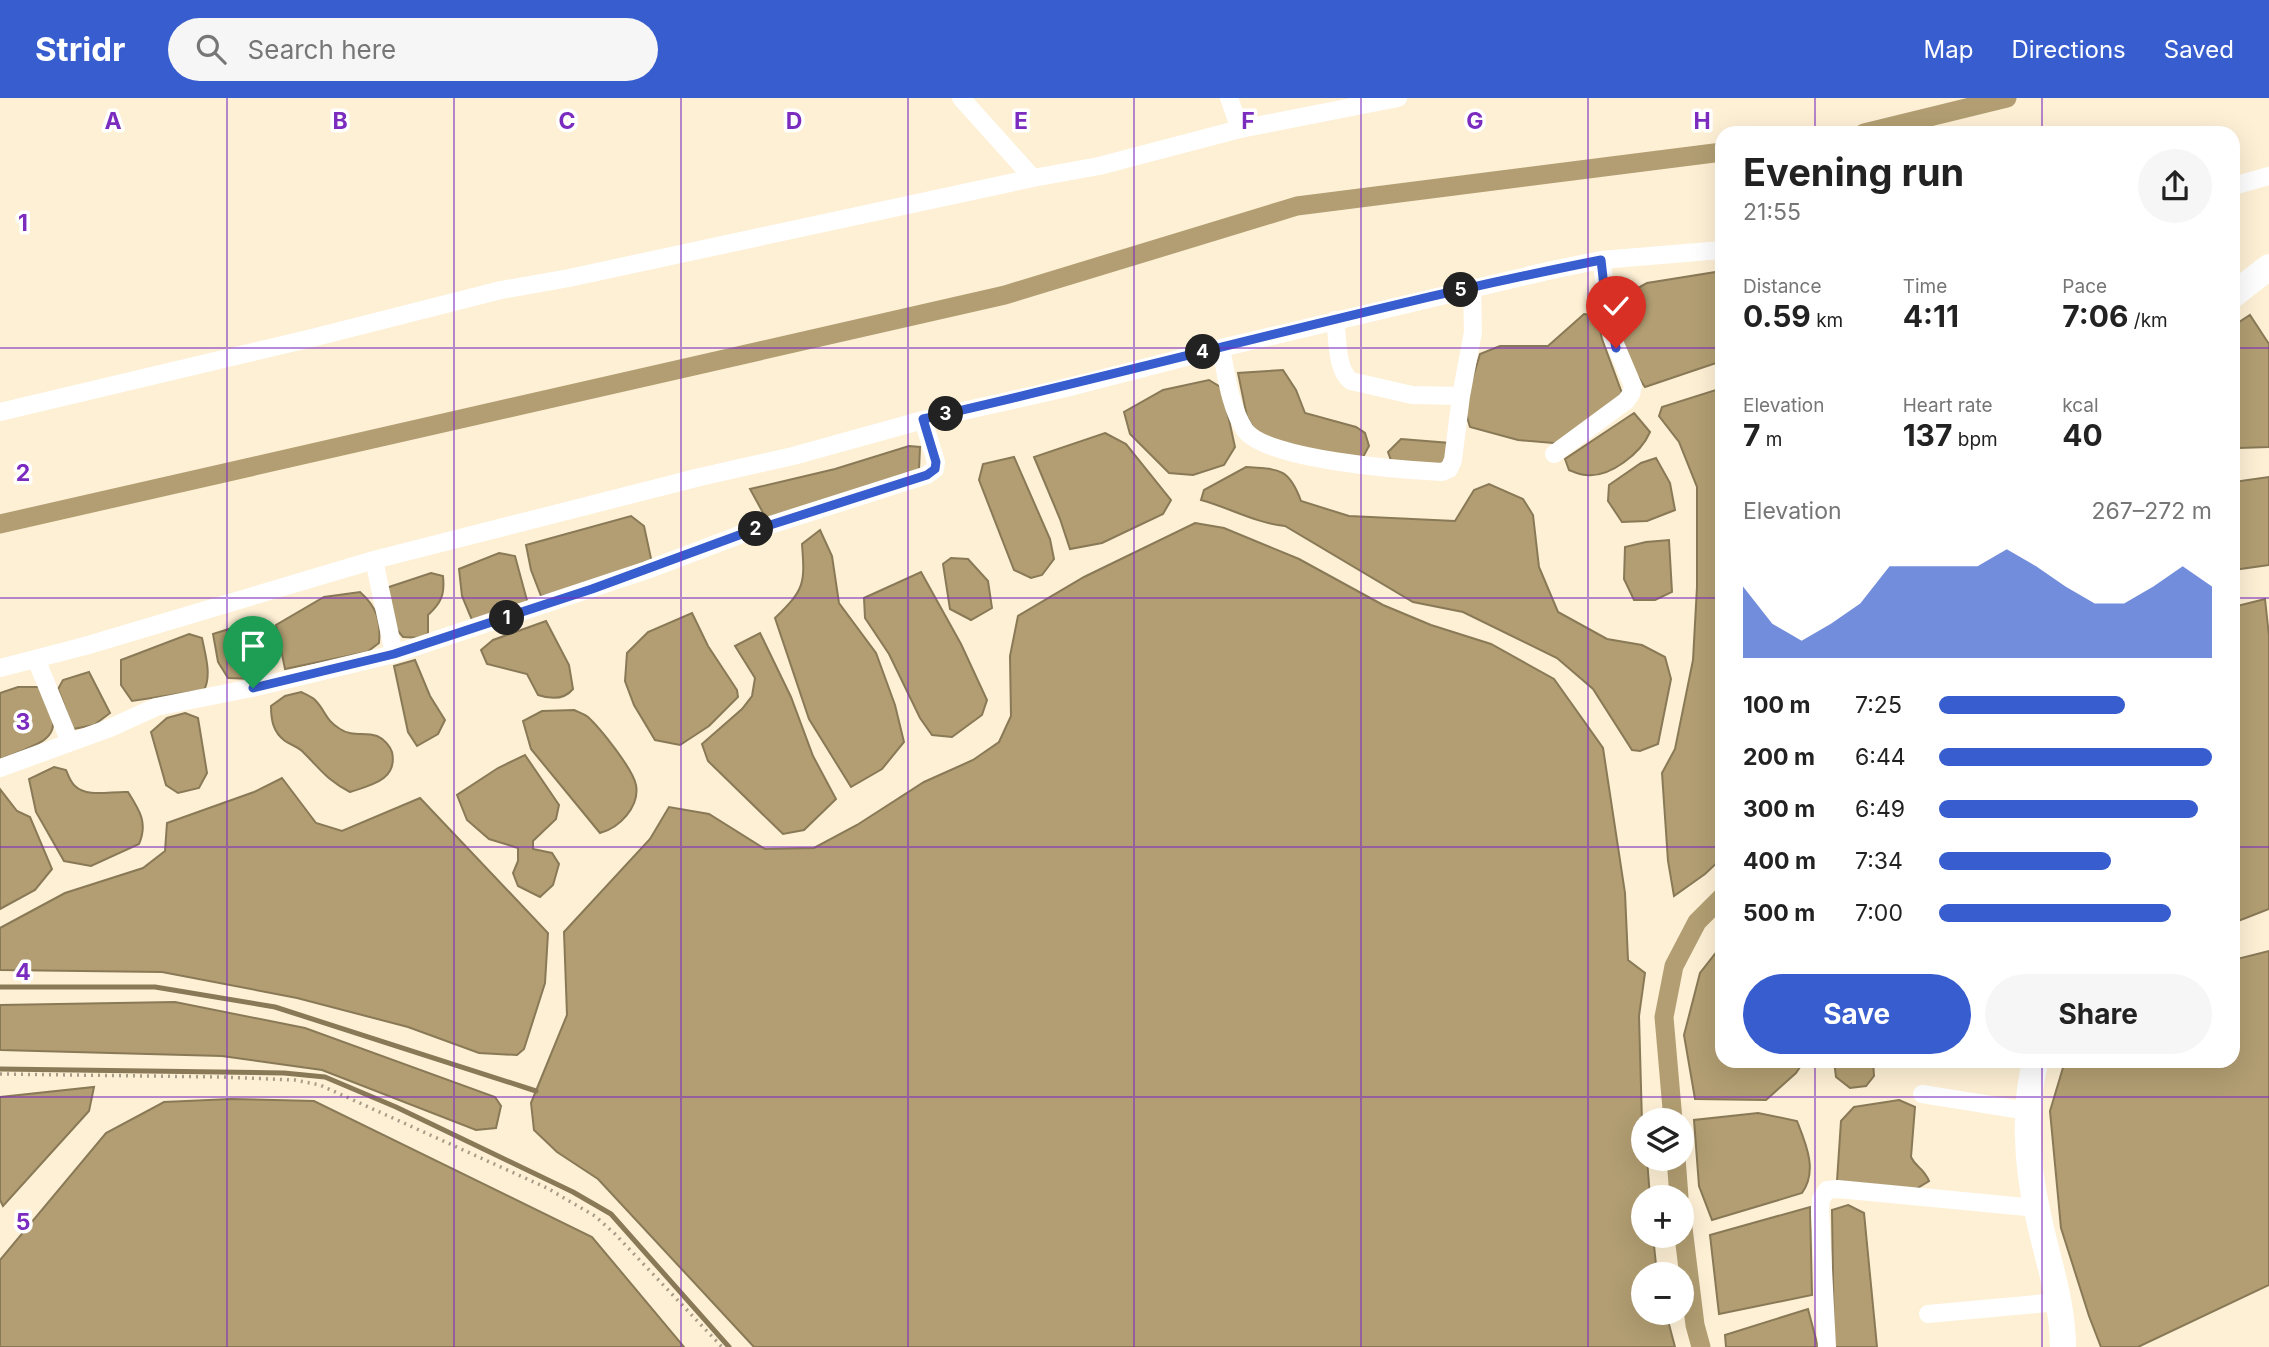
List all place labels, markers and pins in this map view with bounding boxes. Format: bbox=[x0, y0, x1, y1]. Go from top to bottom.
pin: 5 bbox=[1444, 272, 1478, 308]
pin bbox=[1586, 276, 1646, 348]
pin: 4 bbox=[1186, 334, 1220, 370]
pin: 3 bbox=[928, 396, 964, 432]
pin: 2 bbox=[738, 512, 774, 546]
pin: 1 bbox=[490, 601, 524, 636]
pin bbox=[223, 616, 283, 688]

